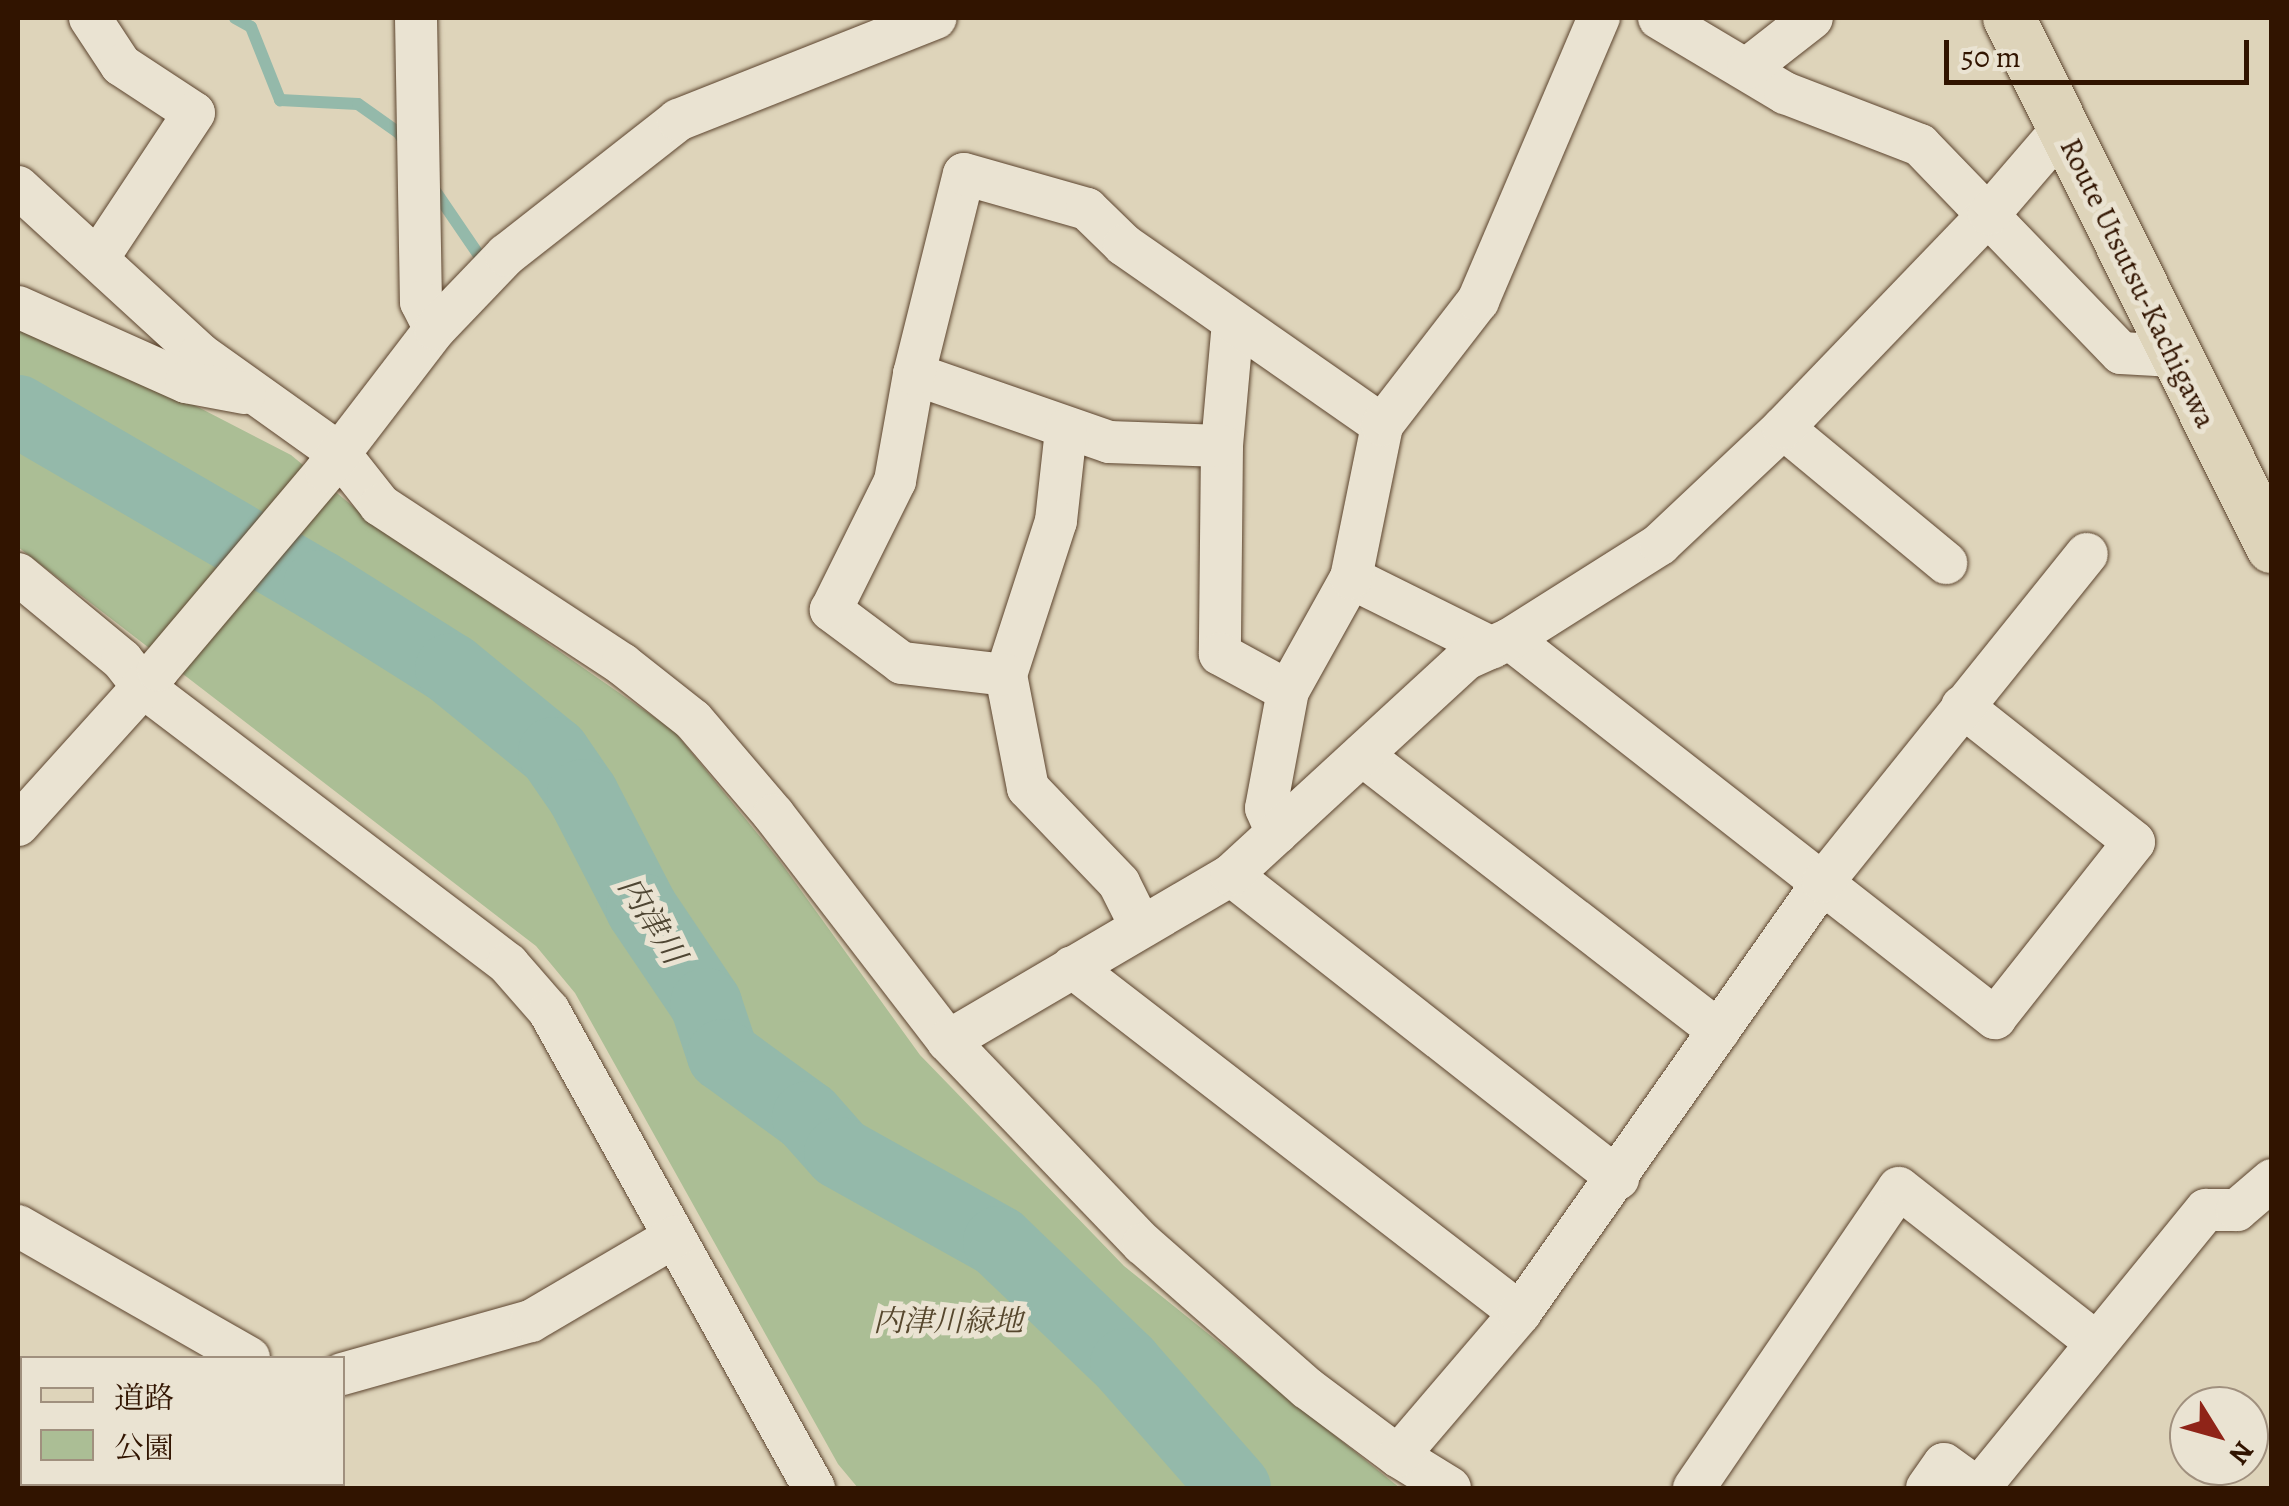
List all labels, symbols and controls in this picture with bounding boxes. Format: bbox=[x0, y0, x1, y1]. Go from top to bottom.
scale bar bbox=[1949, 20, 2254, 82]
text: 50 m bbox=[1961, 37, 2021, 77]
street label: Route Utsutsu-Kachigawa bbox=[2052, 132, 2224, 434]
water label: 内津川 bbox=[610, 869, 694, 971]
park label: 内津川緑地 bbox=[873, 1303, 1023, 1339]
legend bbox=[20, 1356, 345, 1486]
text: 道路 bbox=[114, 1378, 174, 1418]
north arrow bbox=[2169, 1386, 2269, 1486]
text: 公園 bbox=[114, 1428, 174, 1468]
text: N bbox=[2220, 1433, 2263, 1472]

